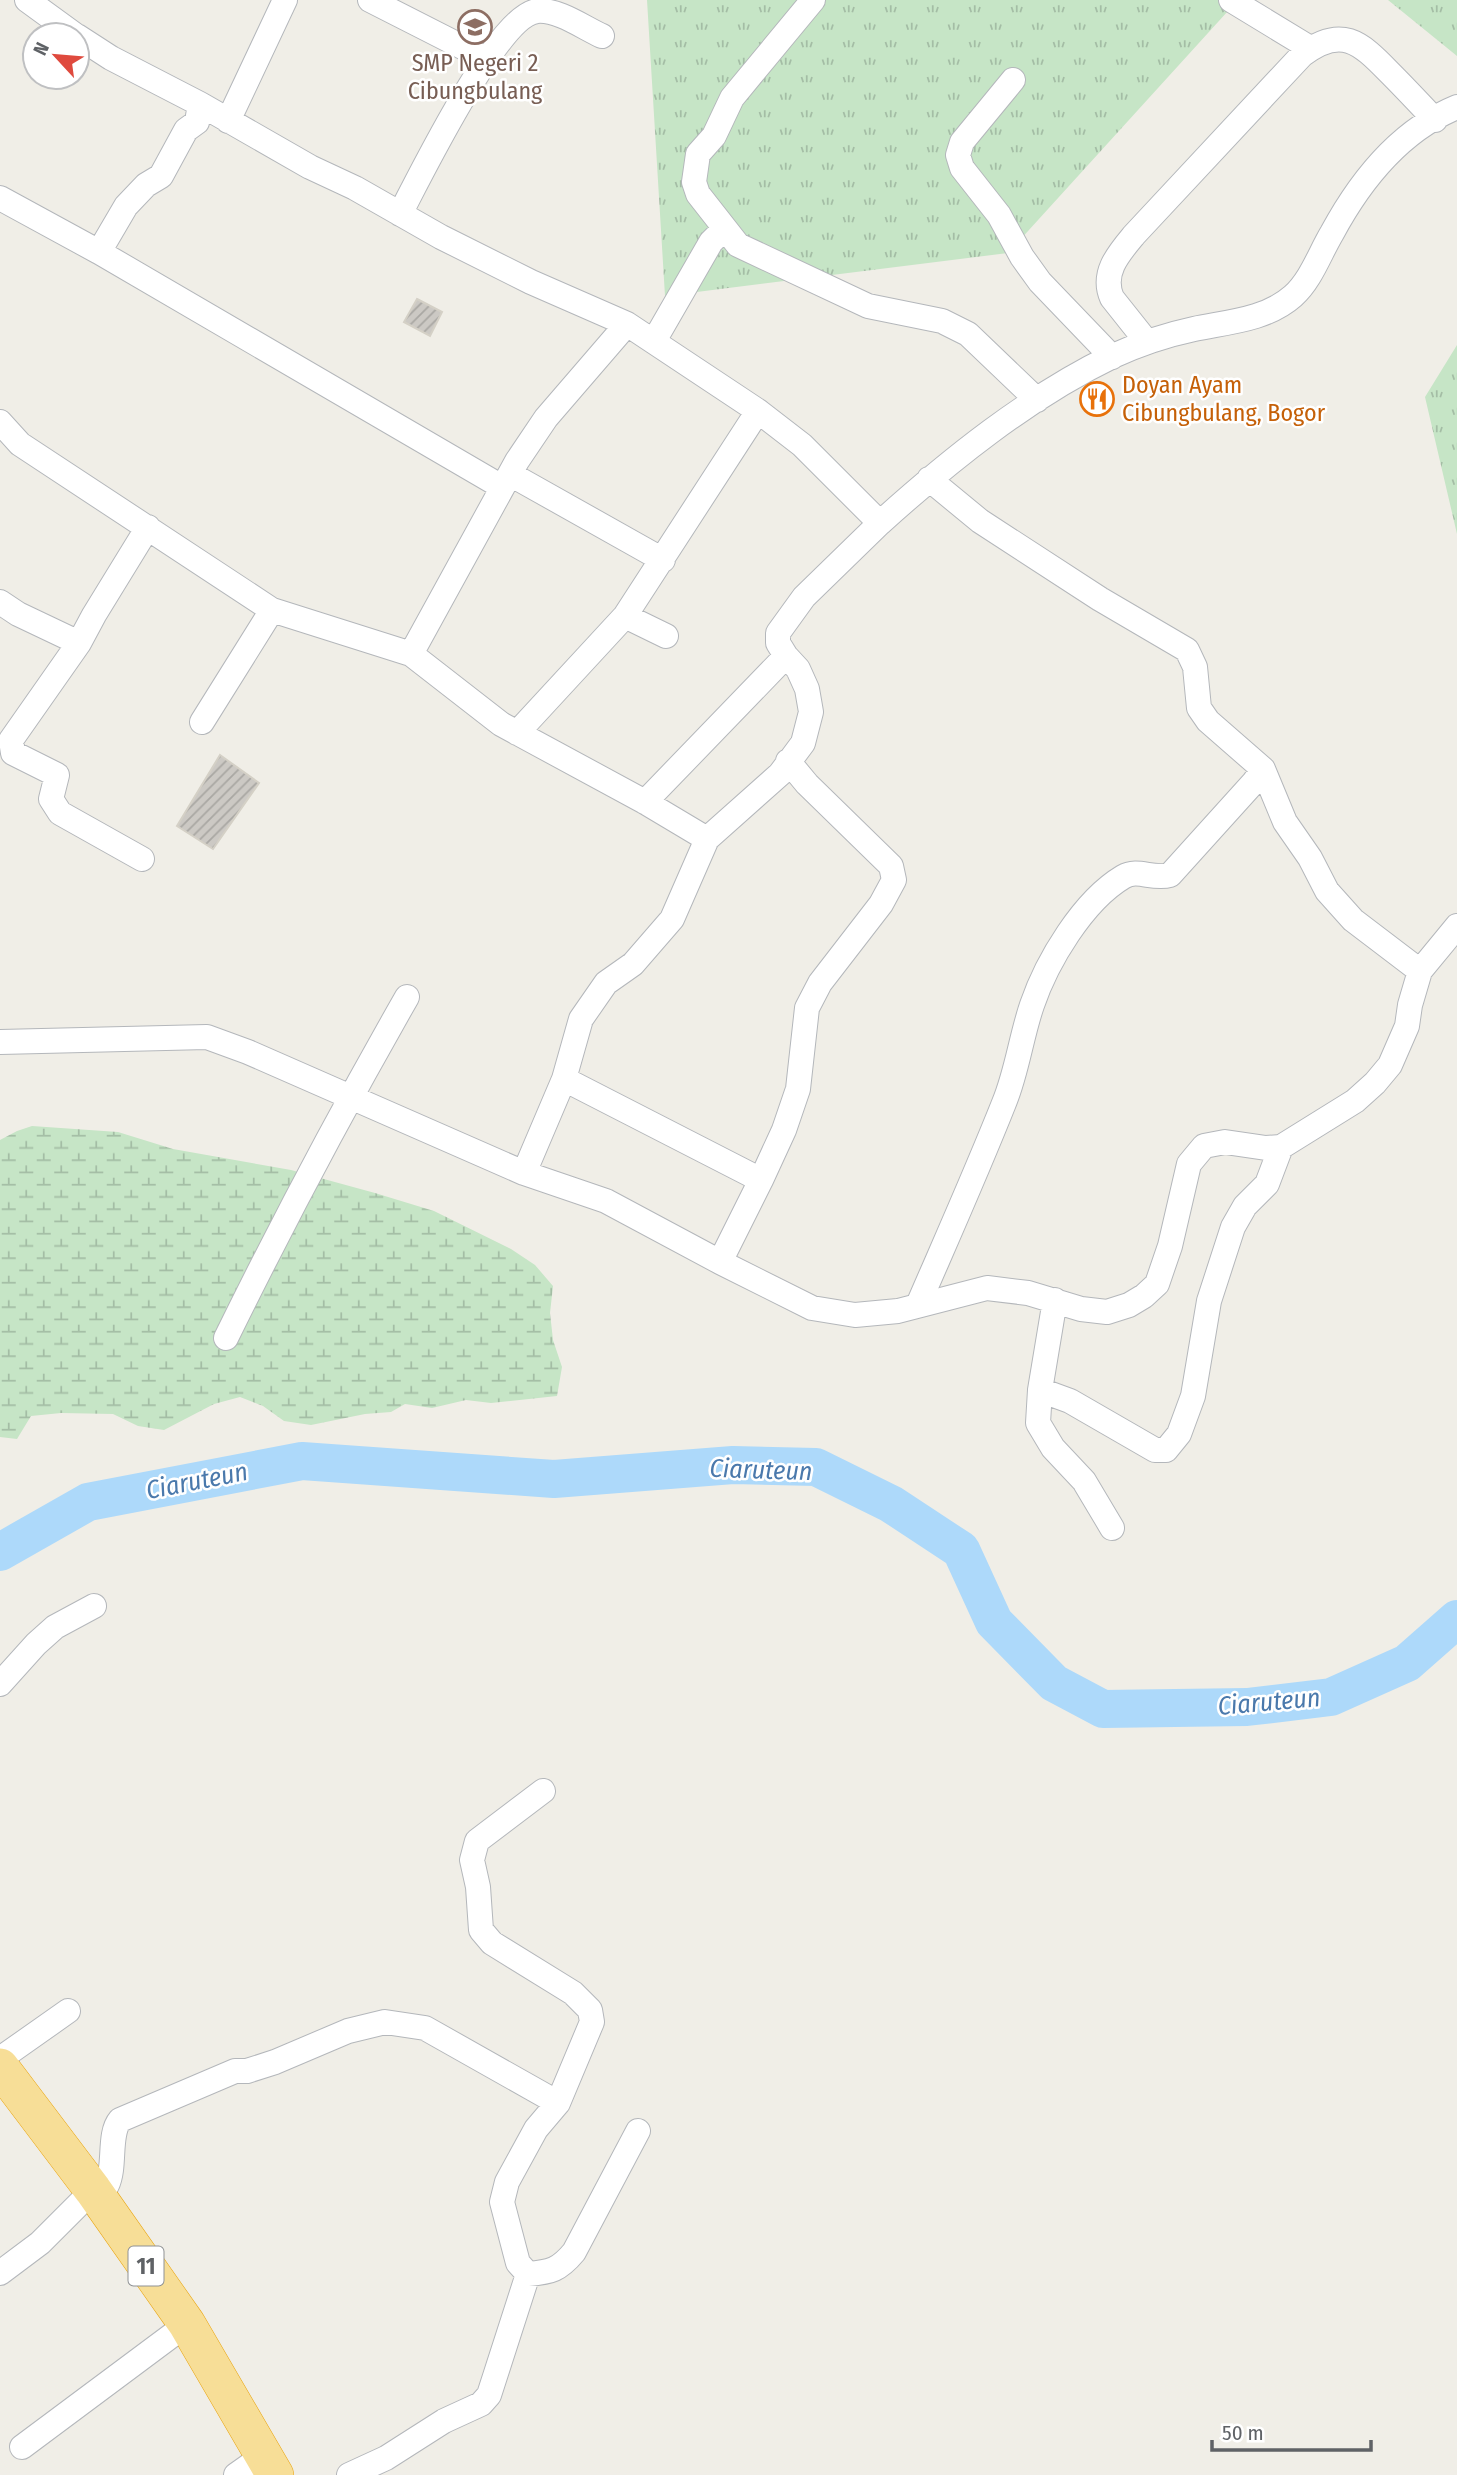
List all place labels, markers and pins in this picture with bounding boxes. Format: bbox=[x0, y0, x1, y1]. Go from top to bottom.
school or university icon: SMP Negeri 2 Cibungbulang bbox=[456, 8, 494, 46]
place label: SMP Negeri 2 Cibungbulang bbox=[408, 49, 543, 105]
place label: Doyan Ayam Cibungbulang, Bogor bbox=[1122, 371, 1326, 427]
restaurant icon: Doyan Ayam Cibungbulang, Bogor bbox=[1078, 380, 1116, 418]

